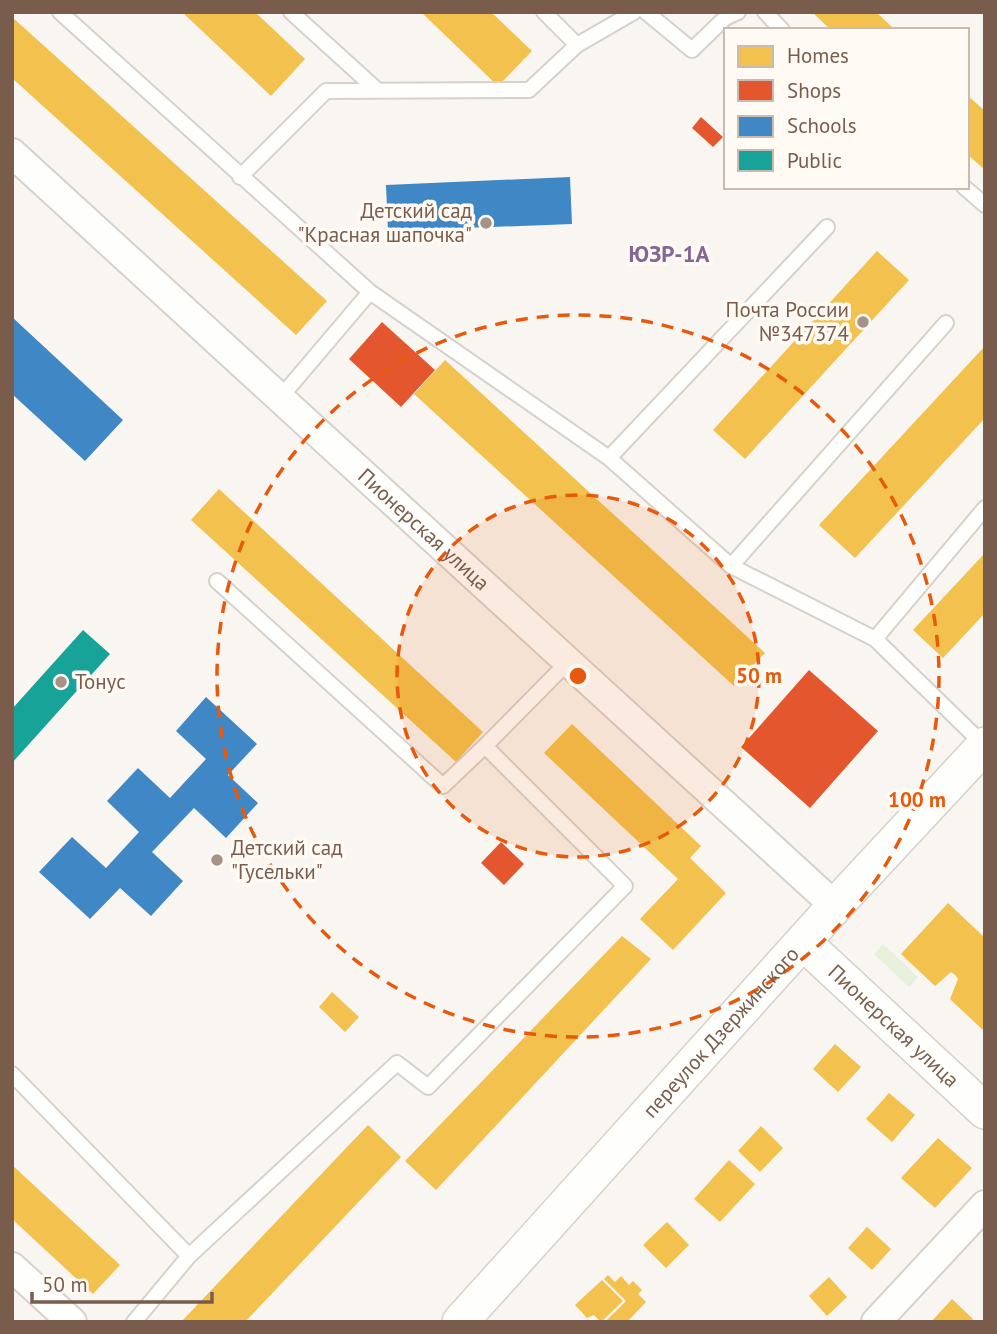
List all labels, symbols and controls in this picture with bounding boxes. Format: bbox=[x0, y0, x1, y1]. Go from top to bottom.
legend bbox=[724, 28, 969, 189]
text: Homes bbox=[787, 42, 849, 69]
text: Shops bbox=[787, 77, 841, 104]
text: Schools bbox=[787, 112, 857, 139]
text: Public bbox=[787, 147, 842, 174]
place label: Детский сад "Красная шапочка" bbox=[297, 197, 472, 248]
marker: Детский сад "Красная шапочка" bbox=[478, 215, 494, 231]
district label: ЮЗР-1А bbox=[629, 239, 710, 268]
place label: Почта России №347374 bbox=[726, 296, 849, 347]
marker: Почта России №347374 bbox=[855, 314, 871, 330]
street label: Пионерская улица bbox=[353, 462, 495, 596]
text: 50 m bbox=[736, 662, 782, 689]
centre of rings bbox=[566, 664, 590, 688]
place label: Тонус bbox=[75, 668, 126, 695]
marker: Тонус bbox=[53, 674, 69, 690]
text: 100 m bbox=[888, 786, 946, 813]
place label: Детский сад "Гусельки" bbox=[231, 834, 343, 885]
marker: Детский сад "Гусельки" bbox=[209, 852, 225, 868]
street label: переулок Дзержинского bbox=[637, 941, 805, 1123]
street label: Пионерская улица bbox=[823, 958, 965, 1093]
scale bar bbox=[32, 1260, 212, 1304]
text: 50 m bbox=[42, 1271, 88, 1298]

